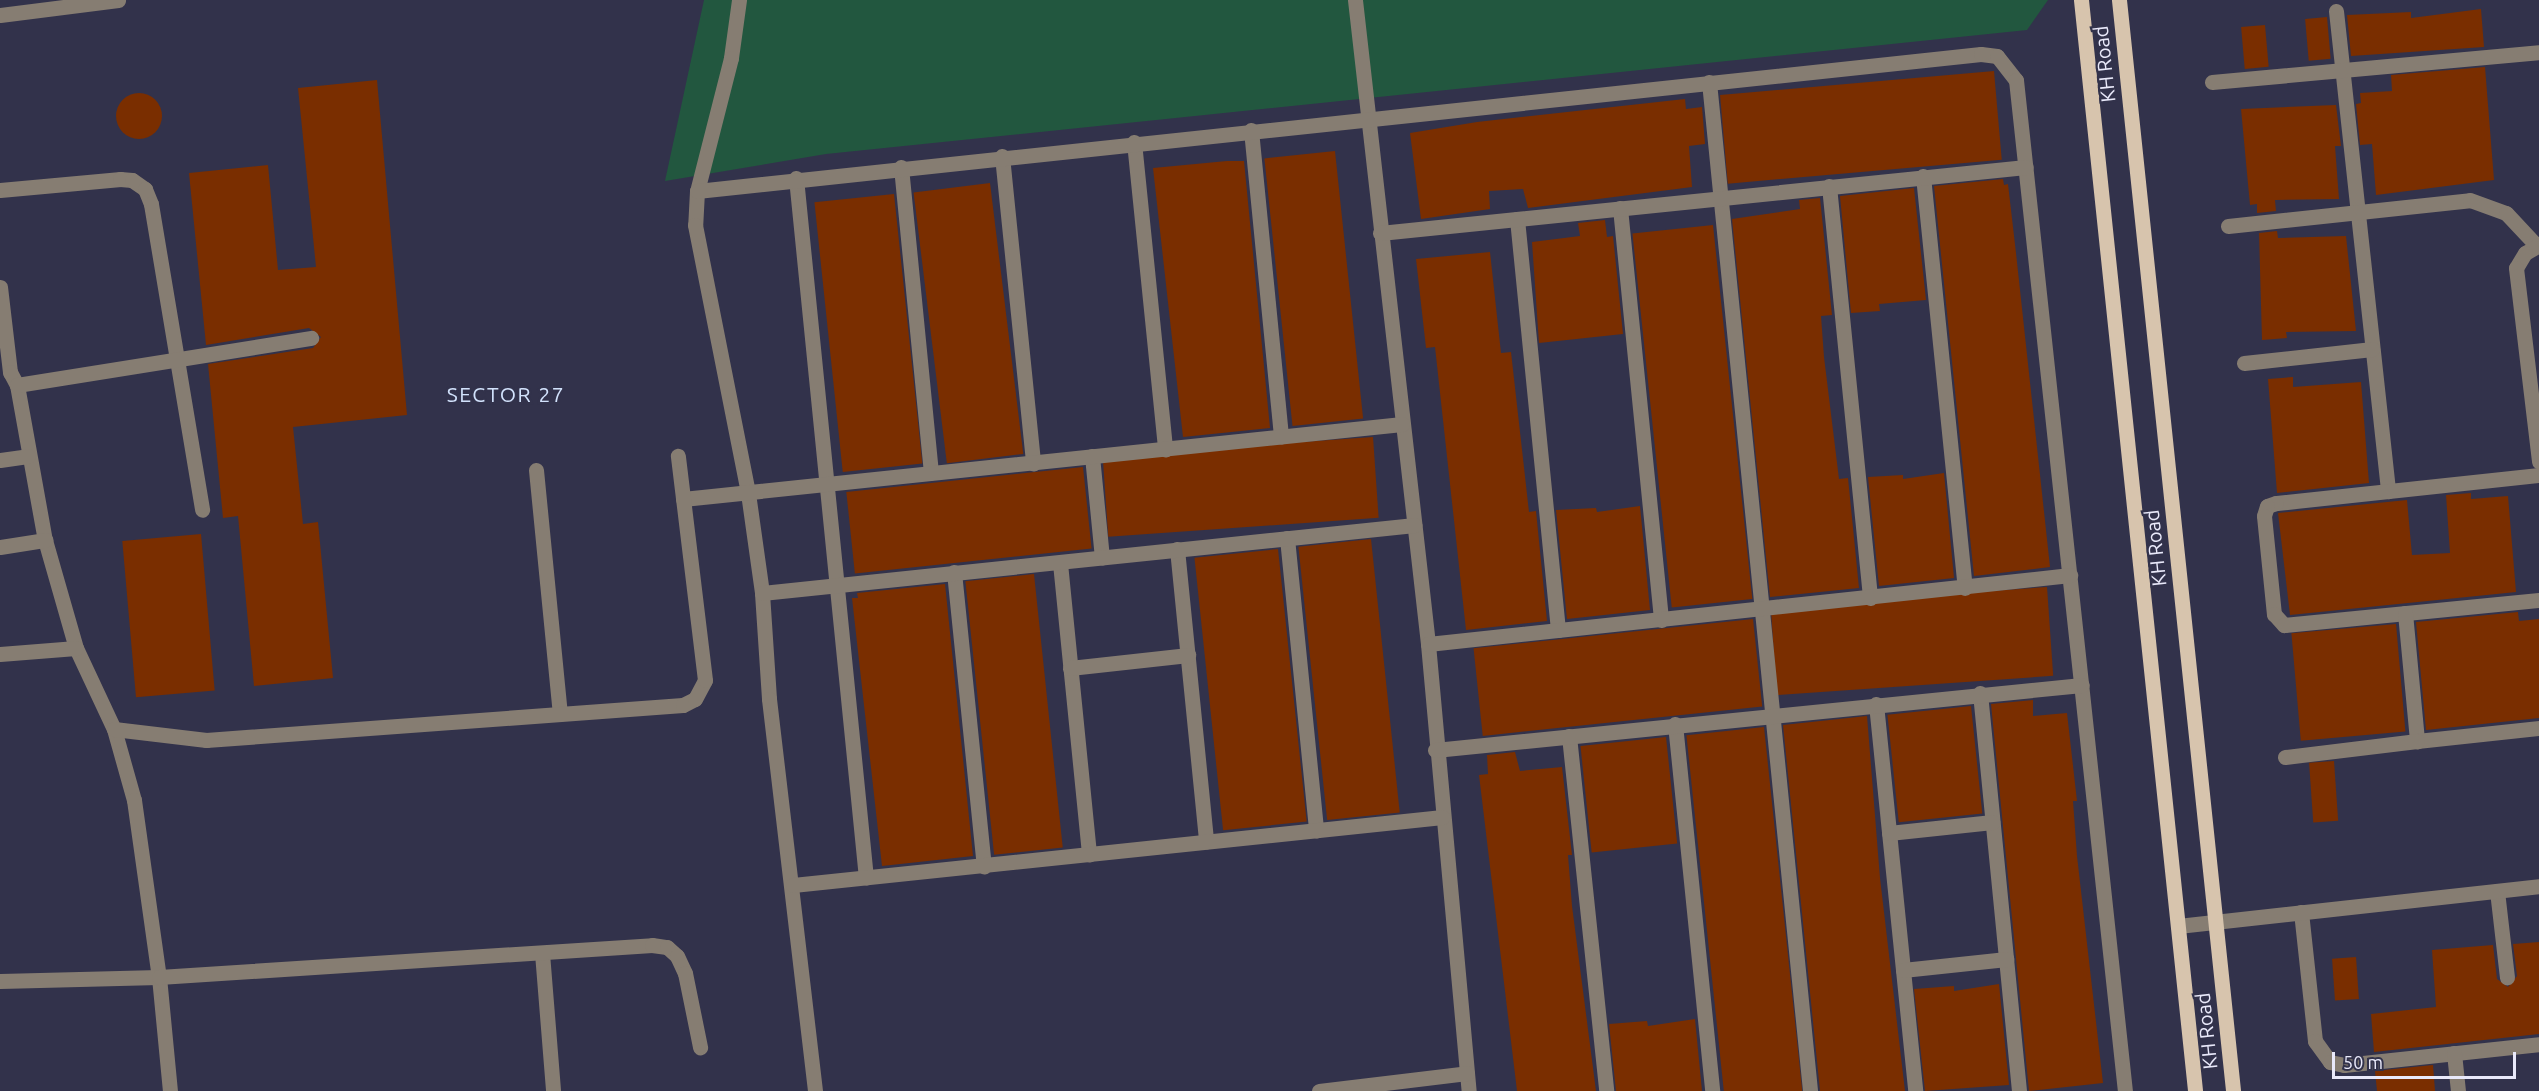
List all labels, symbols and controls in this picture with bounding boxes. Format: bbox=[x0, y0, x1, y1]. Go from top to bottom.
street label: KH Road bbox=[2088, 25, 2120, 103]
district label: SECTOR 27 bbox=[447, 381, 565, 407]
street label: KH Road bbox=[2139, 509, 2171, 587]
street label: KH Road bbox=[2190, 992, 2222, 1070]
scale bar bbox=[2335, 1040, 2520, 1078]
text: 50 m bbox=[2343, 1052, 2383, 1072]

